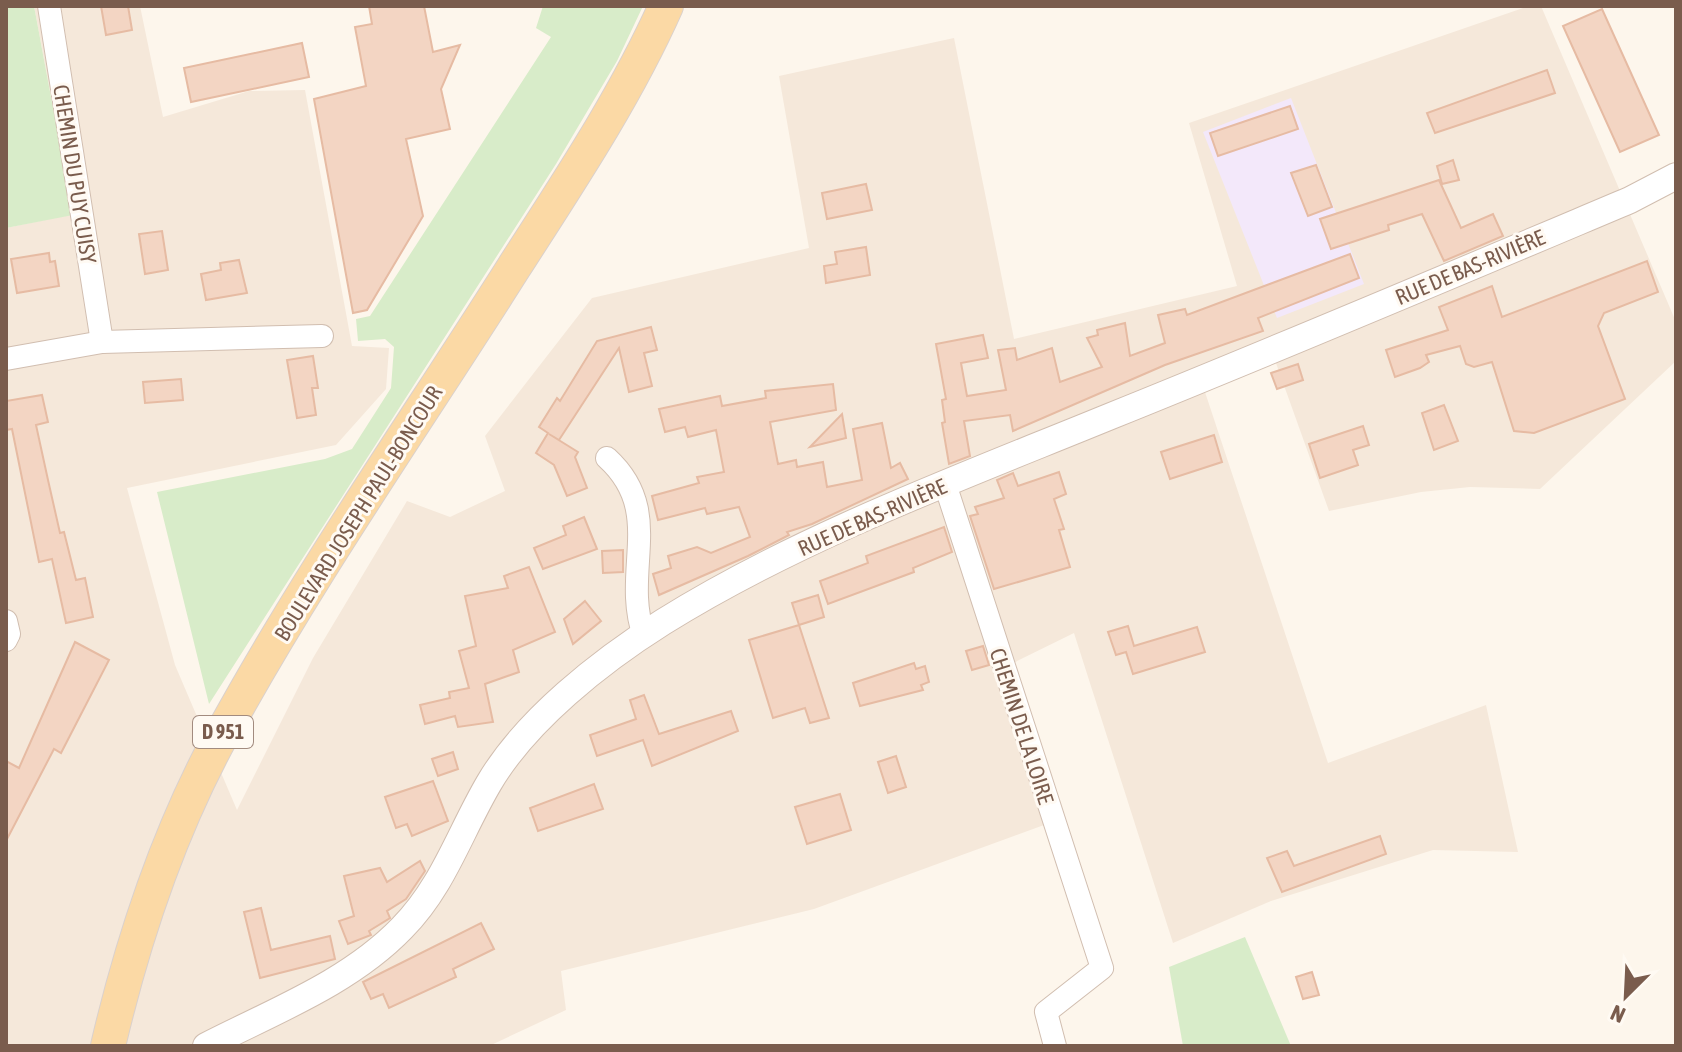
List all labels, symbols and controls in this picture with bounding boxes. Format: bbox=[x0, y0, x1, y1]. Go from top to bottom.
street label: CHEMIN DU PUY CUISY bbox=[48, 83, 102, 266]
street label: RUE DE BAS-RIVIÈRE bbox=[1391, 224, 1549, 310]
street label: BOULEVARD JOSEPH PAUL-BONCOUR bbox=[269, 381, 447, 645]
street label: RUE DE BAS-RIVIÈRE bbox=[794, 472, 951, 561]
street label: CHEMIN DE LA LOIRE bbox=[985, 645, 1060, 808]
road number: D 951 bbox=[193, 716, 253, 748]
north arrow bbox=[1586, 956, 1666, 1036]
text: N bbox=[1607, 1000, 1629, 1029]

